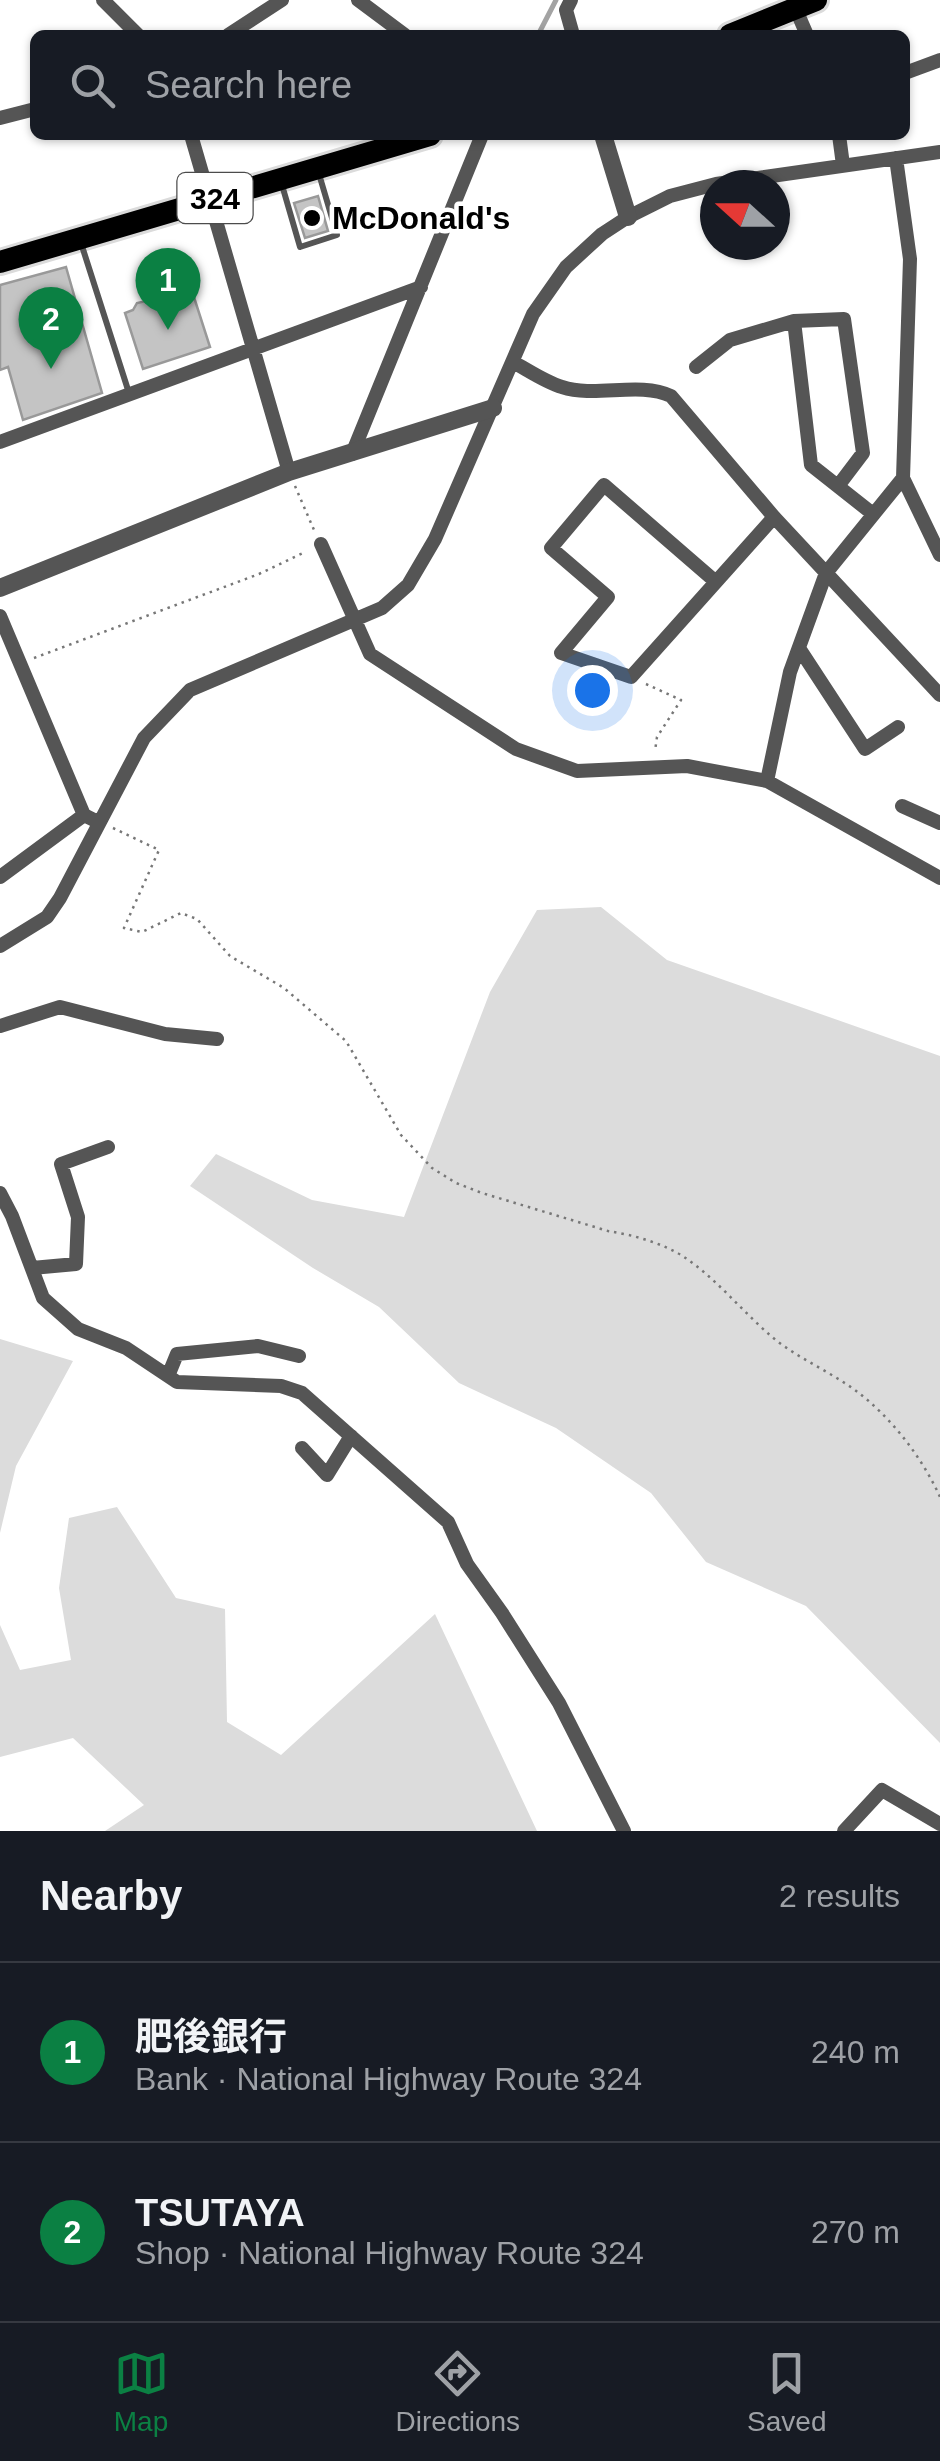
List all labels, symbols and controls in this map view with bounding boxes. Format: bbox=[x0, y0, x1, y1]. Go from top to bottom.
search box bbox=[30, 30, 910, 140]
icon: search bbox=[65, 58, 120, 113]
text: Search here bbox=[145, 64, 352, 106]
north arrow bbox=[700, 170, 790, 260]
road number: 324 bbox=[178, 173, 252, 223]
place label: McDonald's bbox=[332, 200, 510, 236]
marker: McDonald's bbox=[301, 207, 323, 229]
pin: 1 bbox=[136, 248, 200, 330]
pin: 2 bbox=[18, 286, 84, 369]
your location bbox=[567, 665, 618, 716]
text: Nearby bbox=[40, 1872, 182, 1919]
text: 2 results bbox=[779, 1878, 900, 1914]
text: 肥後銀行 bbox=[135, 2016, 287, 2058]
text: 1 bbox=[64, 2034, 81, 2070]
text: 240 m bbox=[811, 2034, 900, 2070]
text: Bank · National Highway Route 324 bbox=[135, 2061, 642, 2097]
text: TSUTAYA bbox=[135, 2192, 305, 2234]
text: 2 bbox=[64, 2214, 81, 2250]
text: 270 m bbox=[811, 2214, 900, 2250]
text: Shop · National Highway Route 324 bbox=[135, 2235, 644, 2271]
tab: Map bbox=[114, 2346, 169, 2438]
tab: Directions bbox=[396, 2346, 520, 2438]
tab: Saved bbox=[747, 2346, 826, 2438]

